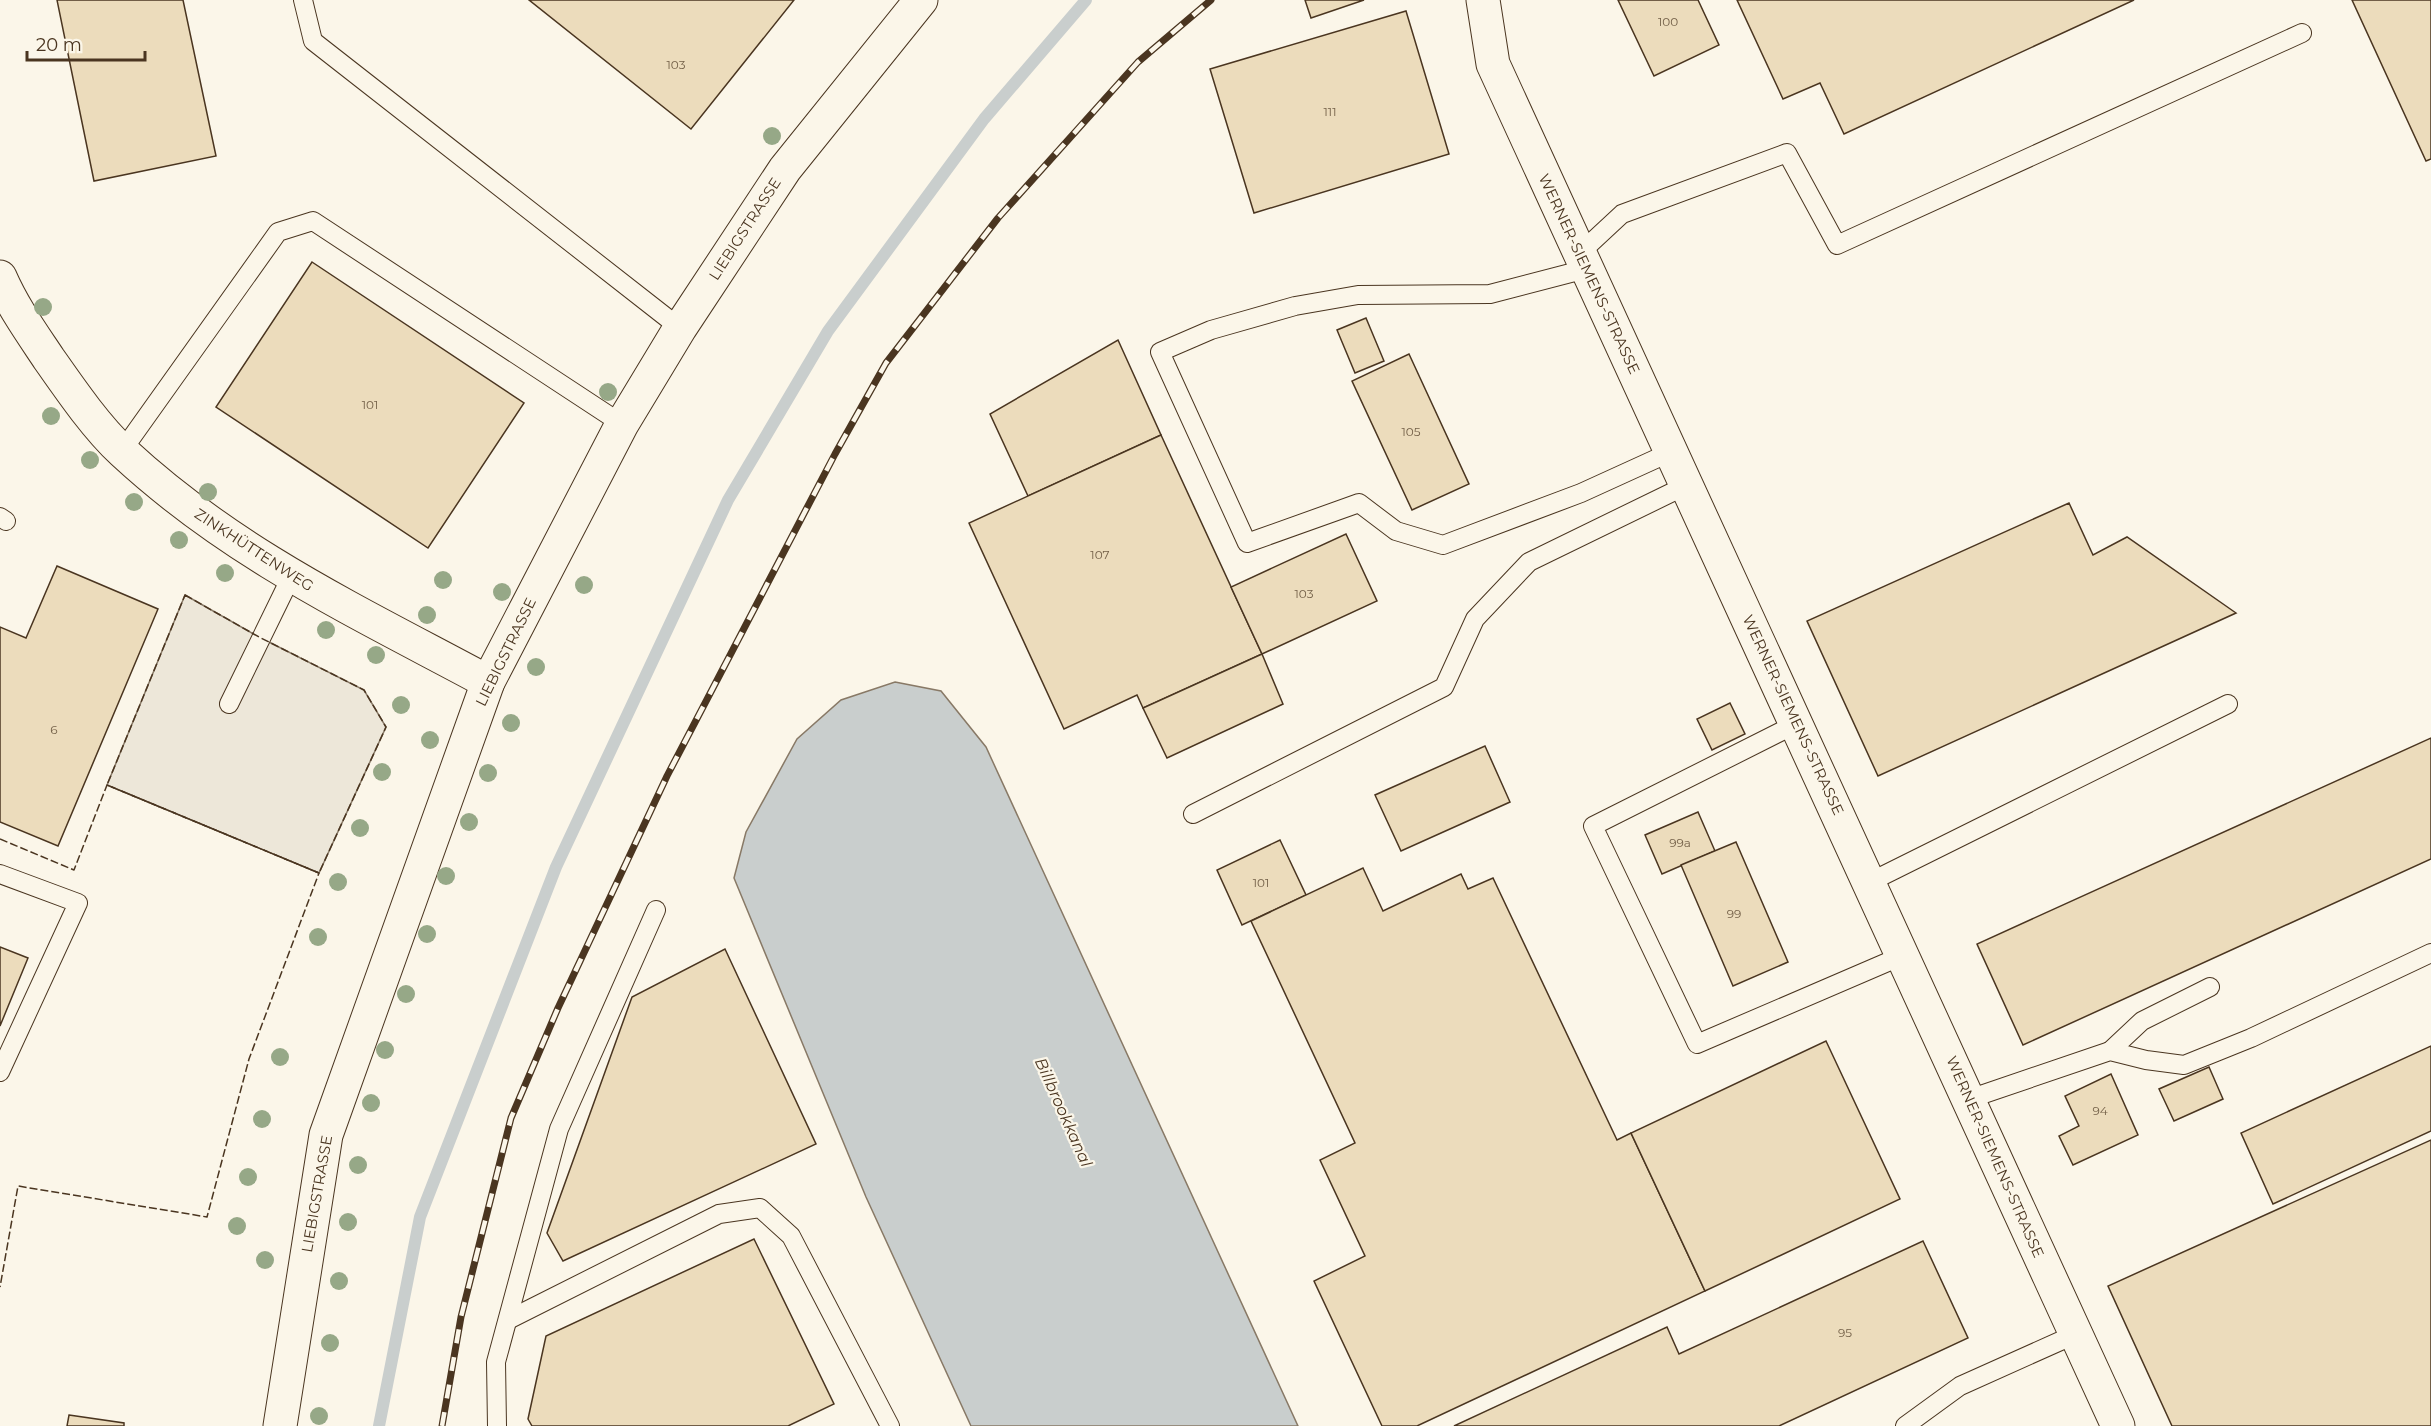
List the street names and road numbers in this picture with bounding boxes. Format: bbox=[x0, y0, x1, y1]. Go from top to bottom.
street label: WERNER-SIEMENS-STRASSE bbox=[1535, 171, 1644, 377]
street label: LIEBIGSTRASSE bbox=[704, 174, 785, 284]
street label: ZINKHÜTTENWEG bbox=[191, 504, 317, 595]
street label: LIEBIGSTRASSE bbox=[471, 594, 540, 709]
street label: WERNER-SIEMENS-STRASSE bbox=[1739, 612, 1848, 818]
street label: WERNER-SIEMENS-STRASSE bbox=[1942, 1053, 2049, 1261]
street label: LIEBIGSTRASSE bbox=[297, 1134, 336, 1254]

